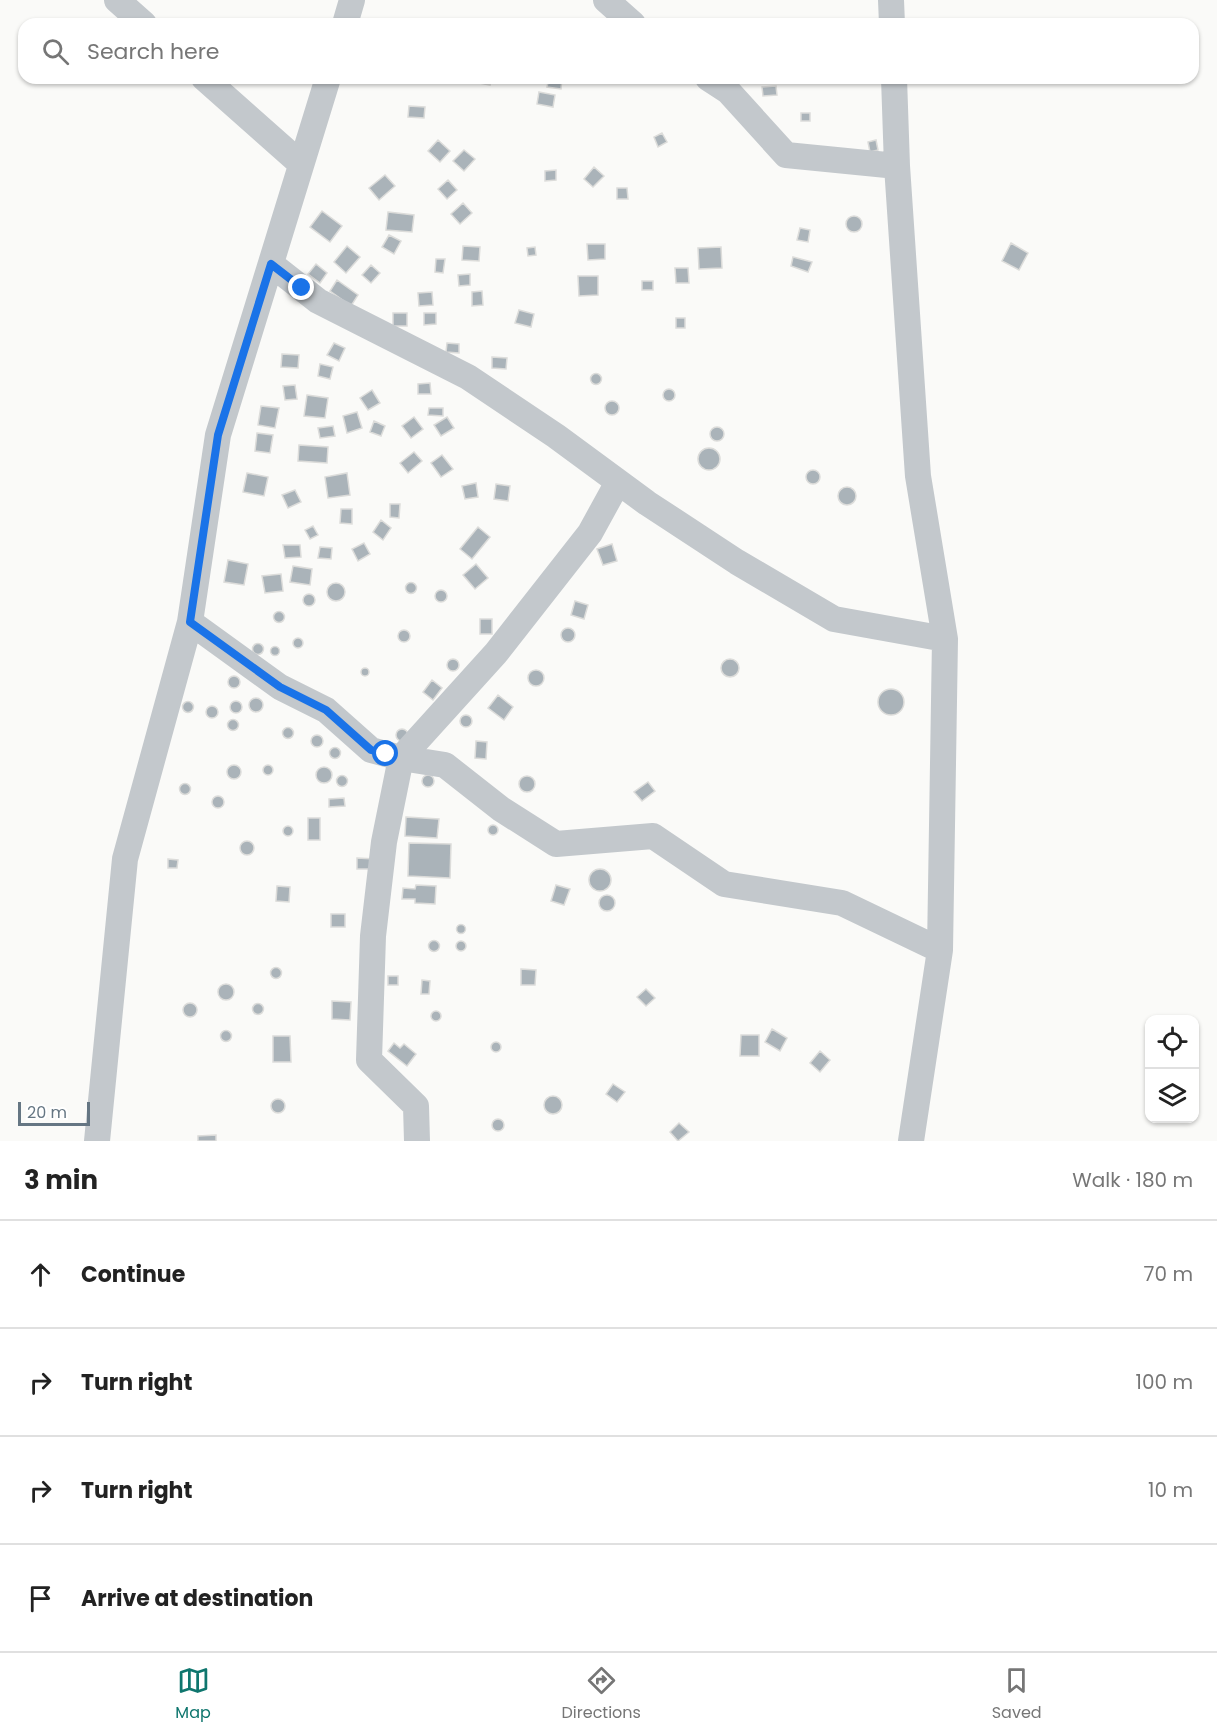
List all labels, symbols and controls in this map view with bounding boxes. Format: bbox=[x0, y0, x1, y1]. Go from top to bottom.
search box bbox=[18, 18, 1199, 84]
icon: search bbox=[39, 35, 72, 68]
text: Search here bbox=[87, 36, 220, 67]
route end bbox=[288, 274, 314, 300]
route start bbox=[372, 740, 398, 766]
map controls bbox=[1145, 1015, 1199, 1123]
button: locate bbox=[1145, 1015, 1199, 1069]
button: layers bbox=[1145, 1069, 1199, 1123]
scale bar bbox=[18, 1099, 90, 1126]
text: 20 m bbox=[27, 1101, 67, 1124]
text: 3 min bbox=[24, 1162, 98, 1198]
text: Walk · 180 m bbox=[1072, 1166, 1193, 1194]
icon: ahead bbox=[24, 1258, 57, 1291]
text: Continue bbox=[81, 1259, 185, 1290]
text: 70 m bbox=[1144, 1260, 1193, 1288]
icon: right bbox=[24, 1366, 57, 1399]
text: Turn right bbox=[81, 1367, 192, 1398]
text: 100 m bbox=[1136, 1368, 1193, 1396]
icon: right bbox=[24, 1474, 57, 1507]
text: Turn right bbox=[81, 1475, 192, 1506]
text: 10 m bbox=[1148, 1476, 1193, 1504]
icon: arrive bbox=[24, 1582, 57, 1615]
text: Arrive at destination bbox=[81, 1583, 313, 1614]
tab: Map bbox=[175, 1664, 211, 1725]
tab: Directions bbox=[562, 1664, 641, 1725]
tab: Saved bbox=[992, 1664, 1042, 1725]

